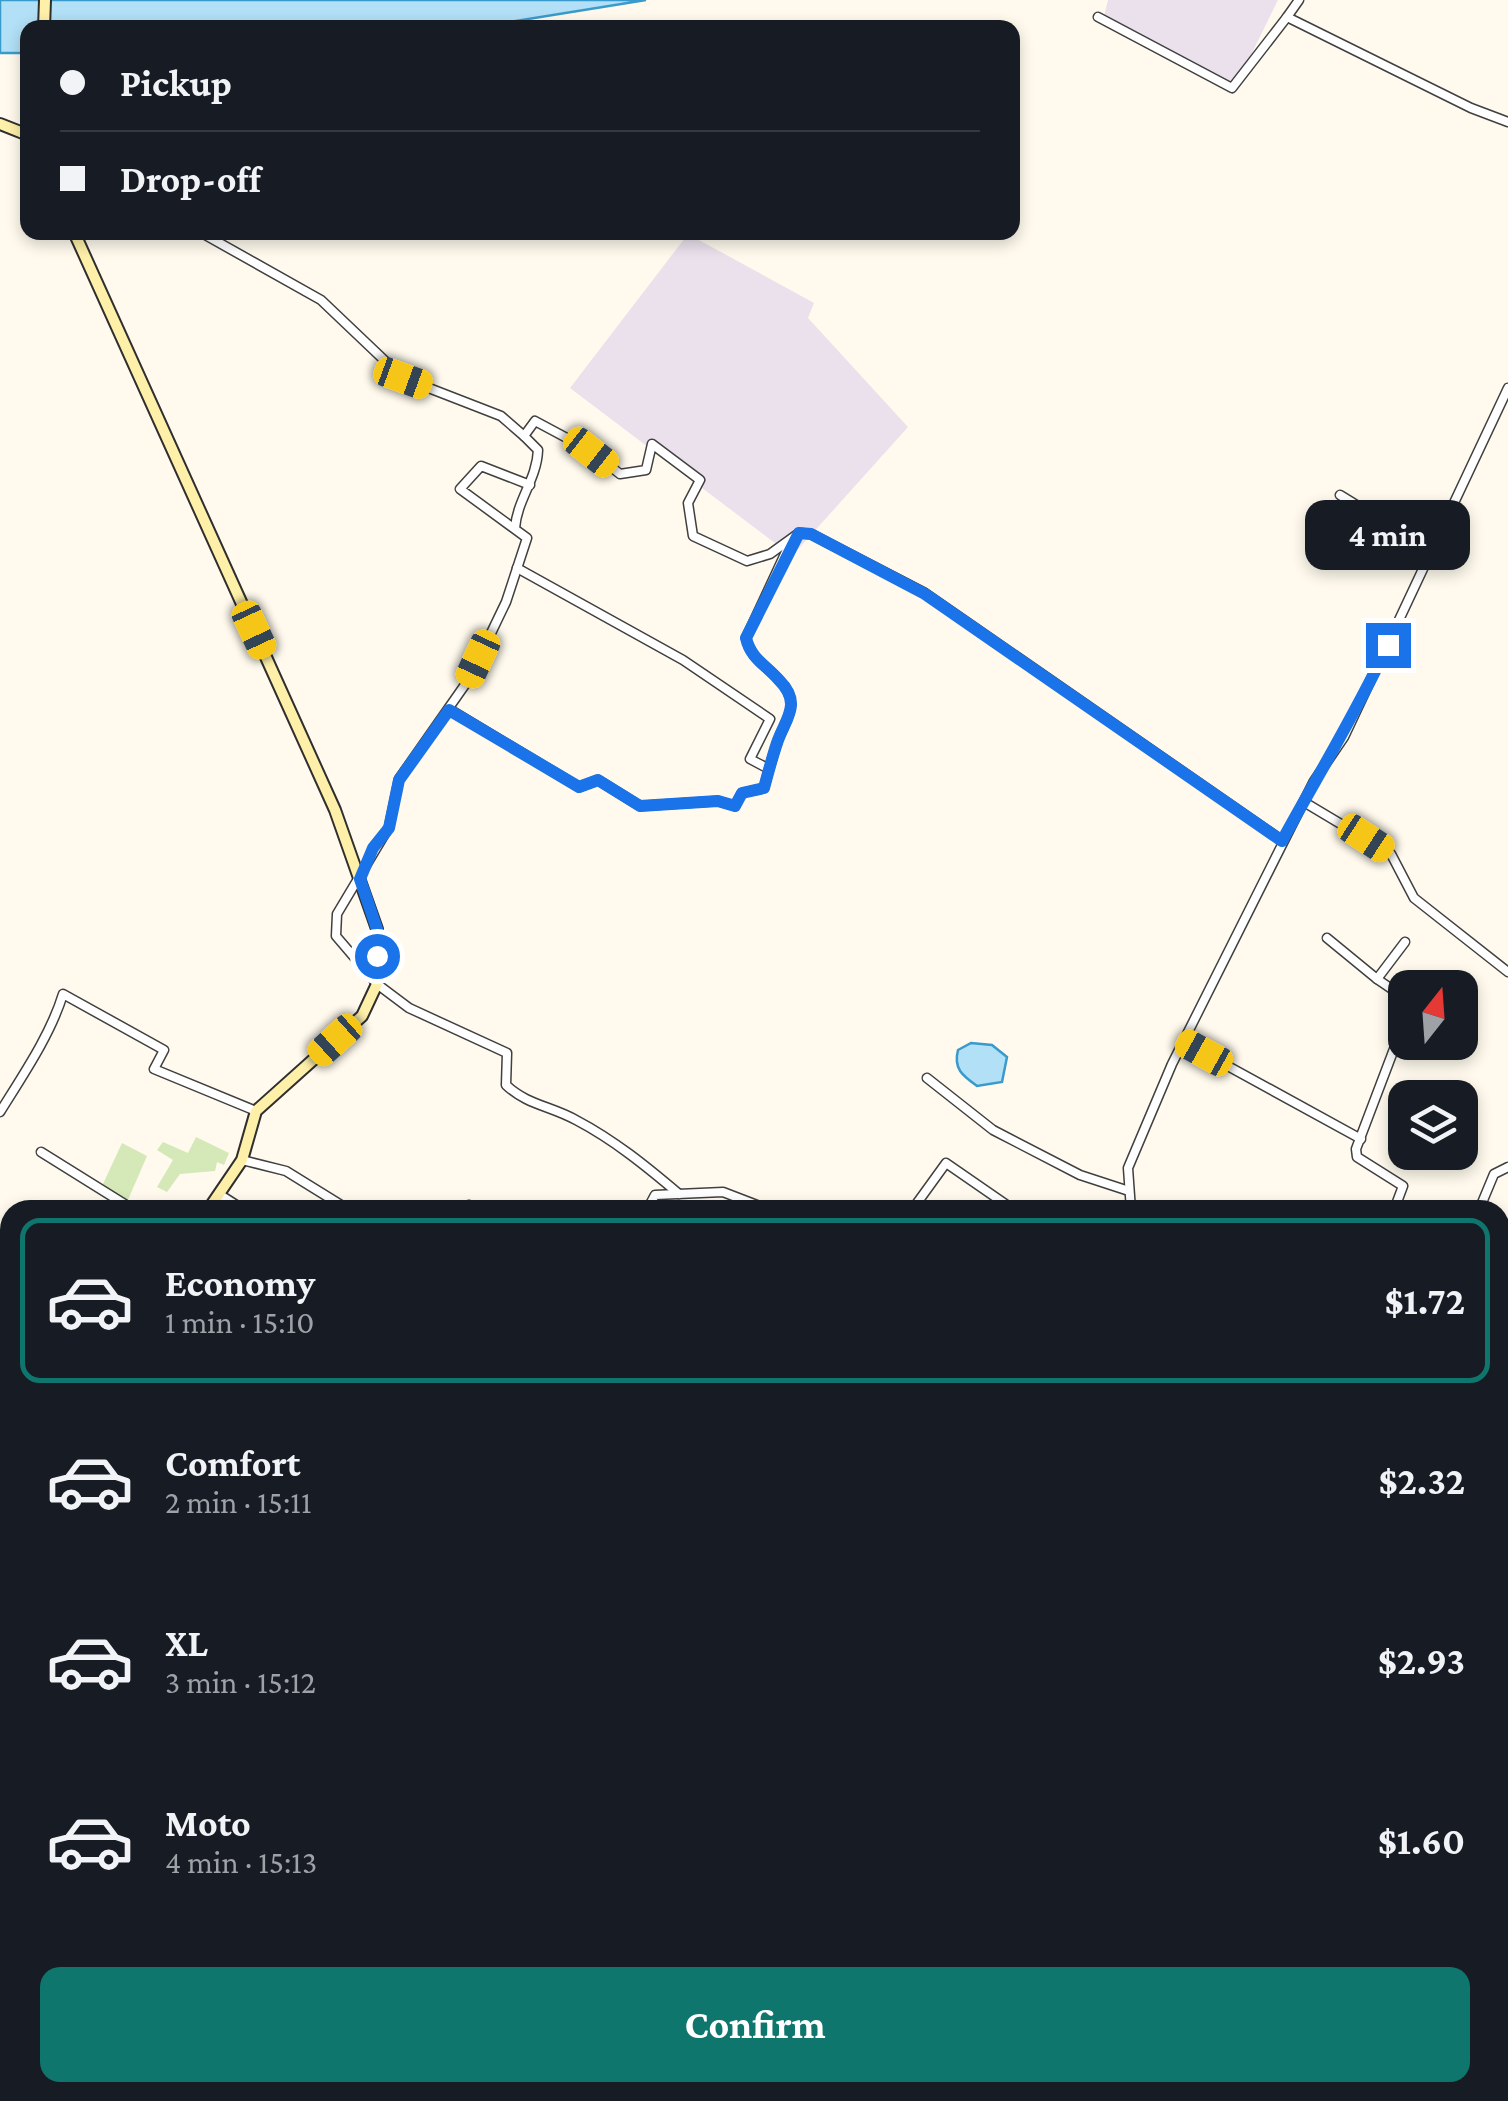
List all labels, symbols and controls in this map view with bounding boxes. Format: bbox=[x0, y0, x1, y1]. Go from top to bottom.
text: Pickup bbox=[120, 62, 232, 104]
text: Drop-off bbox=[120, 158, 261, 200]
car bbox=[370, 354, 436, 402]
car bbox=[558, 422, 624, 482]
callout: 4 min bbox=[1306, 500, 1470, 570]
text: 4 min bbox=[1348, 517, 1427, 553]
car bbox=[228, 596, 280, 664]
route end bbox=[1366, 623, 1411, 668]
car bbox=[452, 625, 504, 693]
car bbox=[1333, 809, 1399, 867]
route start bbox=[355, 934, 400, 979]
north arrow bbox=[1388, 970, 1478, 1060]
map controls bbox=[1388, 970, 1478, 1170]
car bbox=[303, 1009, 367, 1071]
car bbox=[1170, 1025, 1238, 1081]
button: layers bbox=[1388, 1080, 1478, 1170]
icon: car bbox=[45, 1256, 135, 1346]
text: Economy bbox=[165, 1262, 315, 1304]
text: $1.72 bbox=[1385, 1280, 1465, 1322]
text: 1 min · 15:10 bbox=[165, 1304, 314, 1340]
icon: car bbox=[45, 1436, 135, 1526]
text: Comfort bbox=[165, 1442, 301, 1484]
text: $2.32 bbox=[1378, 1460, 1465, 1502]
text: 2 min · 15:11 bbox=[165, 1484, 312, 1520]
icon: car bbox=[45, 1616, 135, 1706]
text: XL bbox=[165, 1622, 208, 1664]
text: $2.93 bbox=[1378, 1640, 1465, 1682]
text: 3 min · 15:12 bbox=[165, 1664, 316, 1700]
icon: car bbox=[45, 1796, 135, 1886]
text: Moto bbox=[165, 1802, 251, 1844]
text: $1.60 bbox=[1378, 1820, 1465, 1862]
text: 4 min · 15:13 bbox=[165, 1844, 317, 1880]
button: Confirm bbox=[40, 1967, 1470, 2082]

